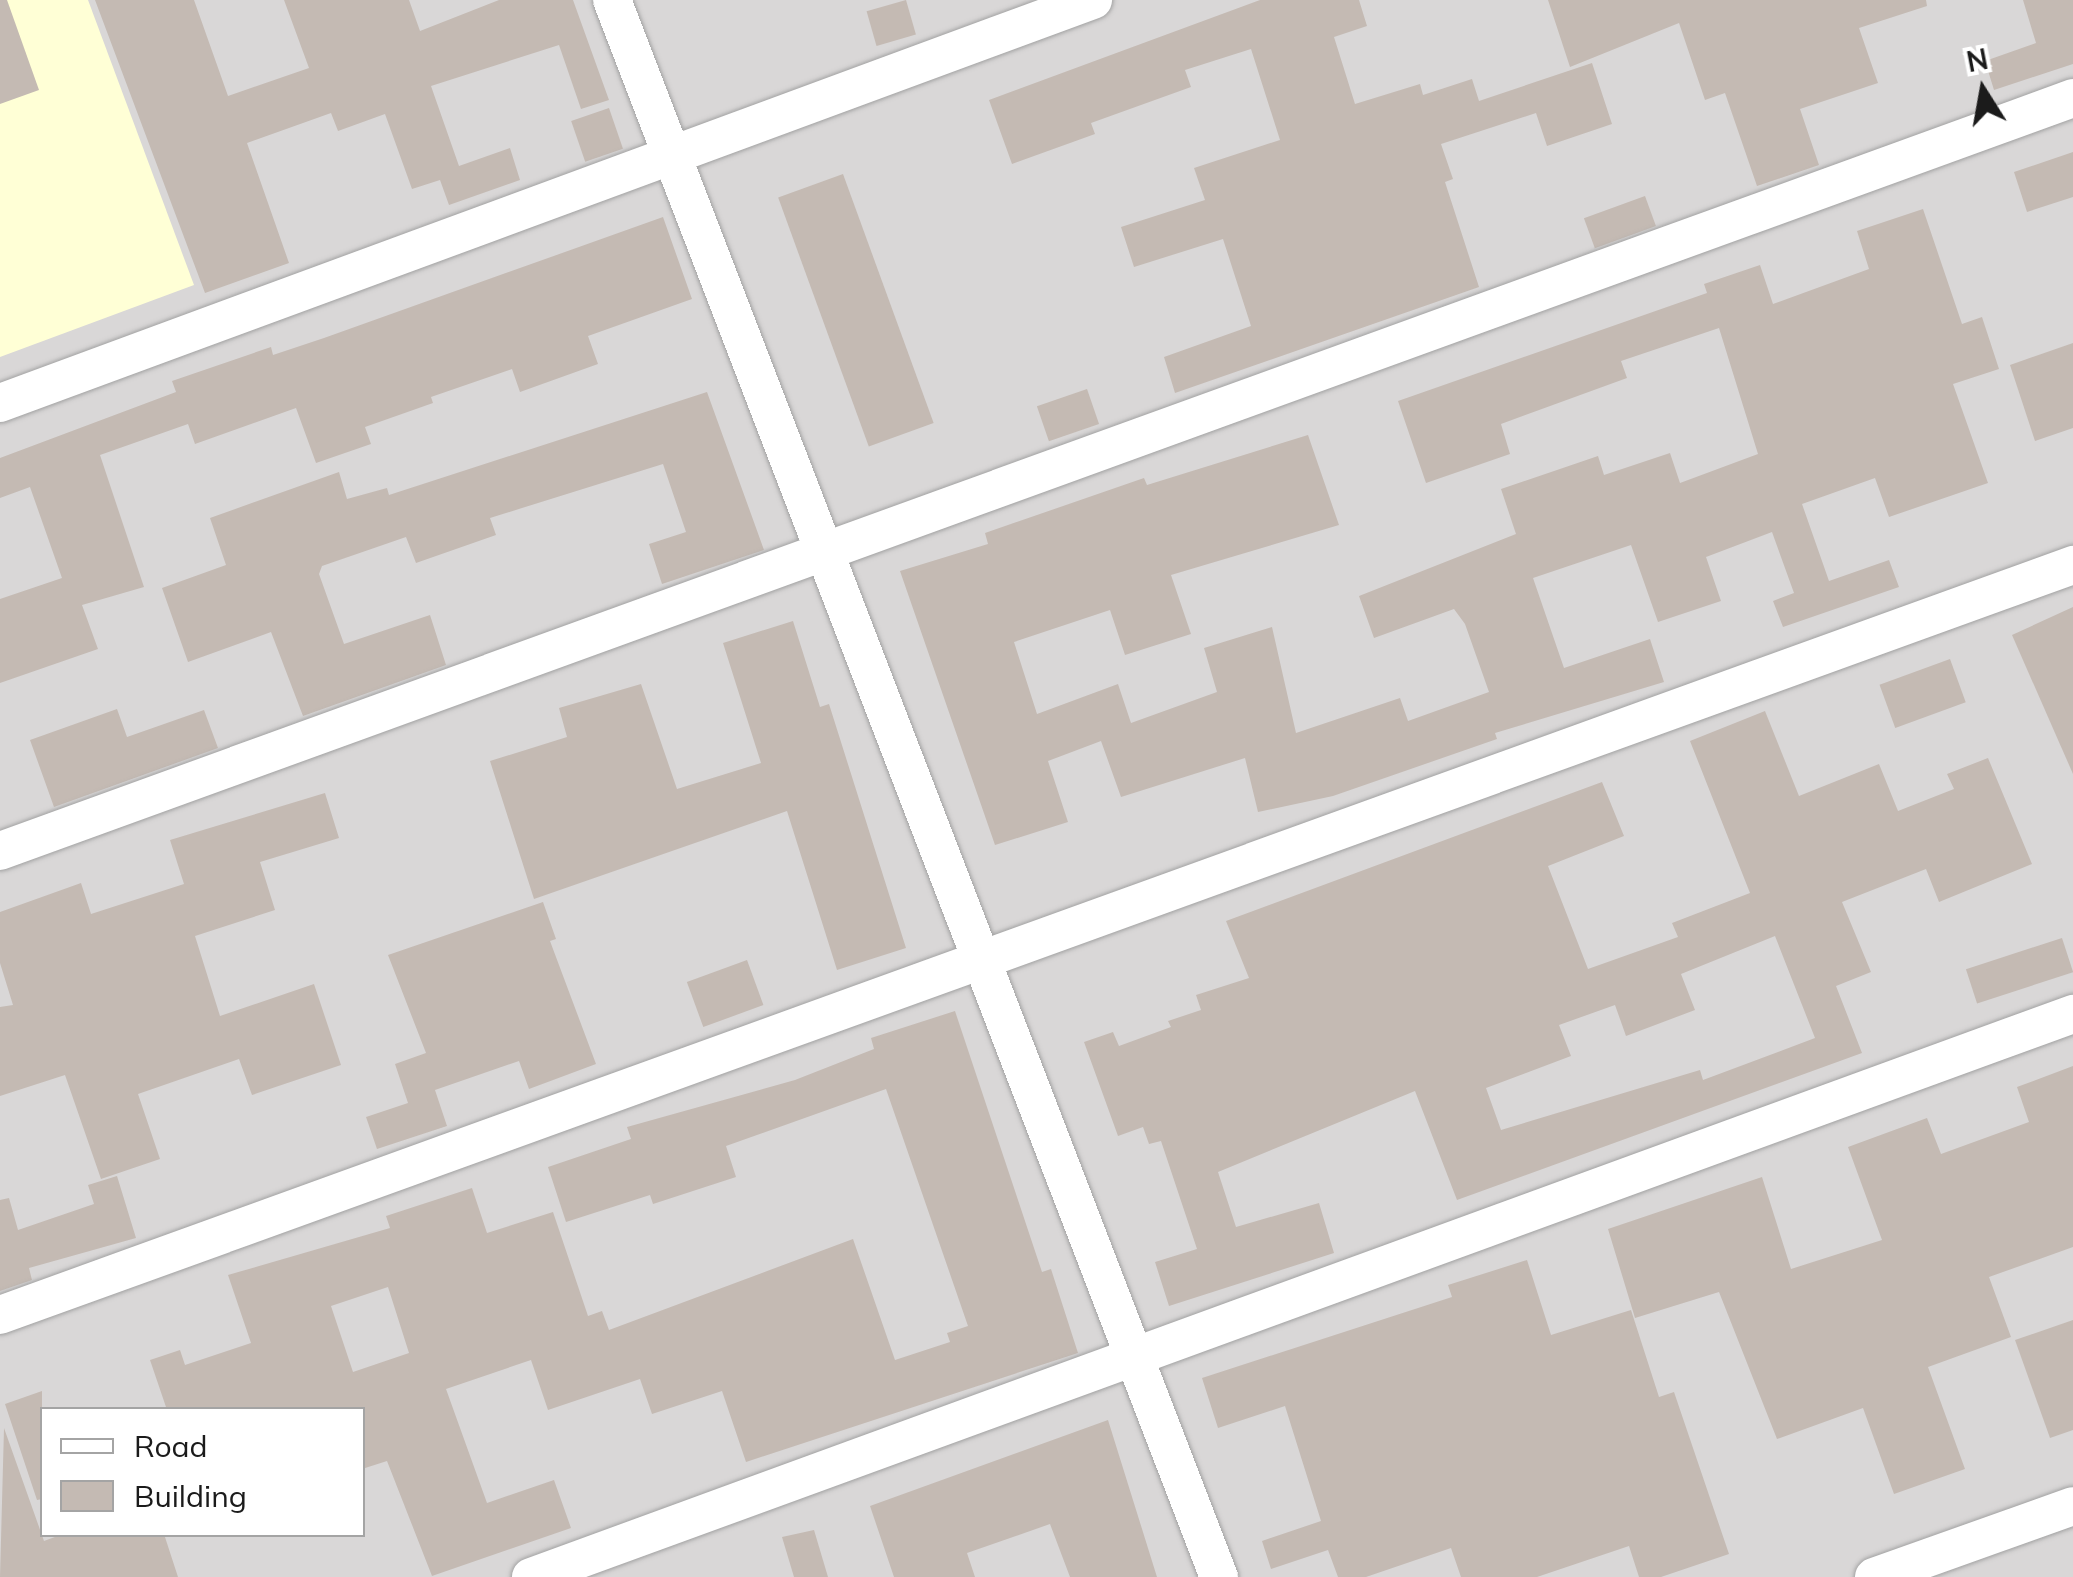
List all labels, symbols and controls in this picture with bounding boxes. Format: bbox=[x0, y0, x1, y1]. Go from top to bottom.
north arrow bbox=[1933, 40, 2033, 140]
text: N bbox=[1963, 41, 1991, 79]
legend bbox=[40, 1407, 365, 1537]
text: Road bbox=[134, 1427, 208, 1465]
text: Building bbox=[134, 1477, 247, 1515]

